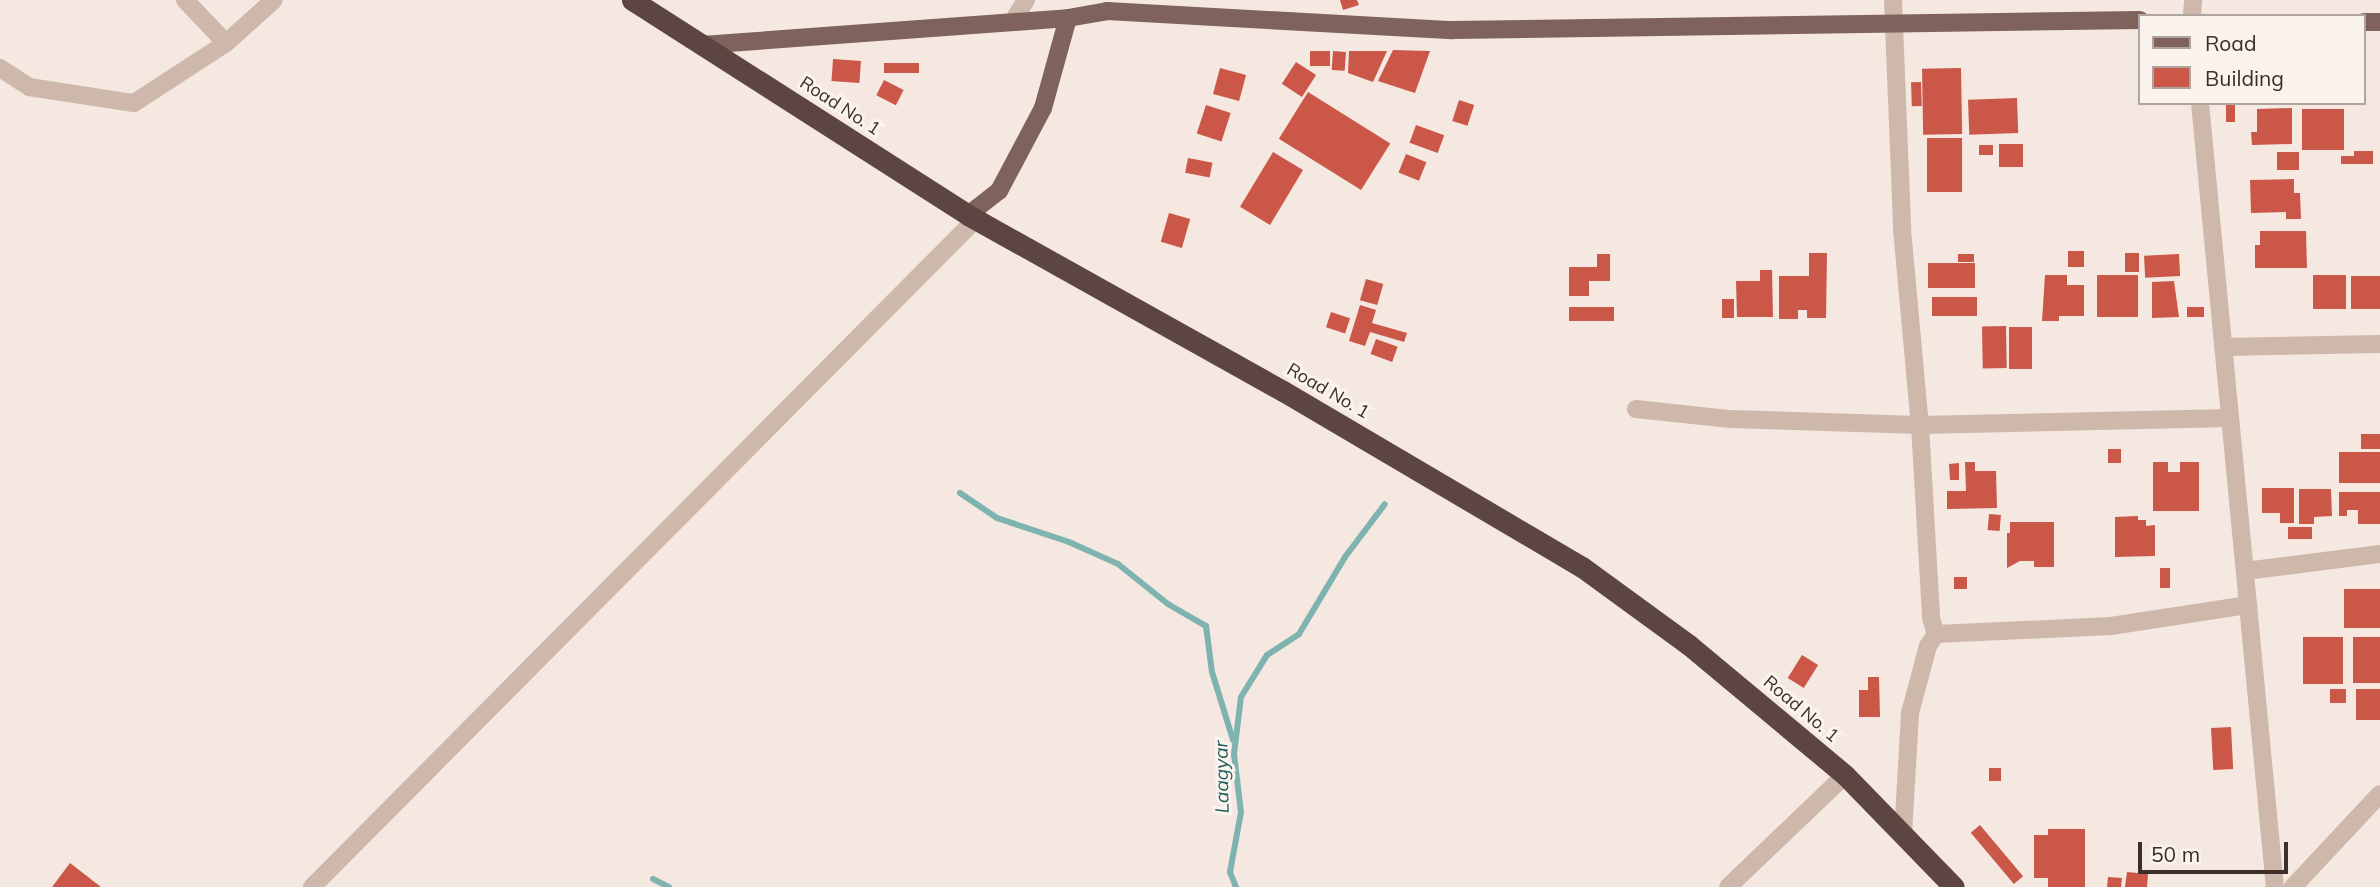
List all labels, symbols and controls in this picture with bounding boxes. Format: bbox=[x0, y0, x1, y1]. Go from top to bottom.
legend bbox=[2138, 14, 2366, 105]
text: Road bbox=[2205, 30, 2256, 56]
text: Building bbox=[2205, 65, 2284, 91]
street label: Road No. 1 bbox=[796, 72, 884, 140]
street label: Road No. 1 bbox=[1283, 359, 1373, 423]
street label: Road No. 1 bbox=[1759, 671, 1843, 747]
water label: Laagyar bbox=[1210, 740, 1234, 814]
scale bar bbox=[2142, 828, 2292, 872]
text: 50 m bbox=[2151, 841, 2200, 867]

